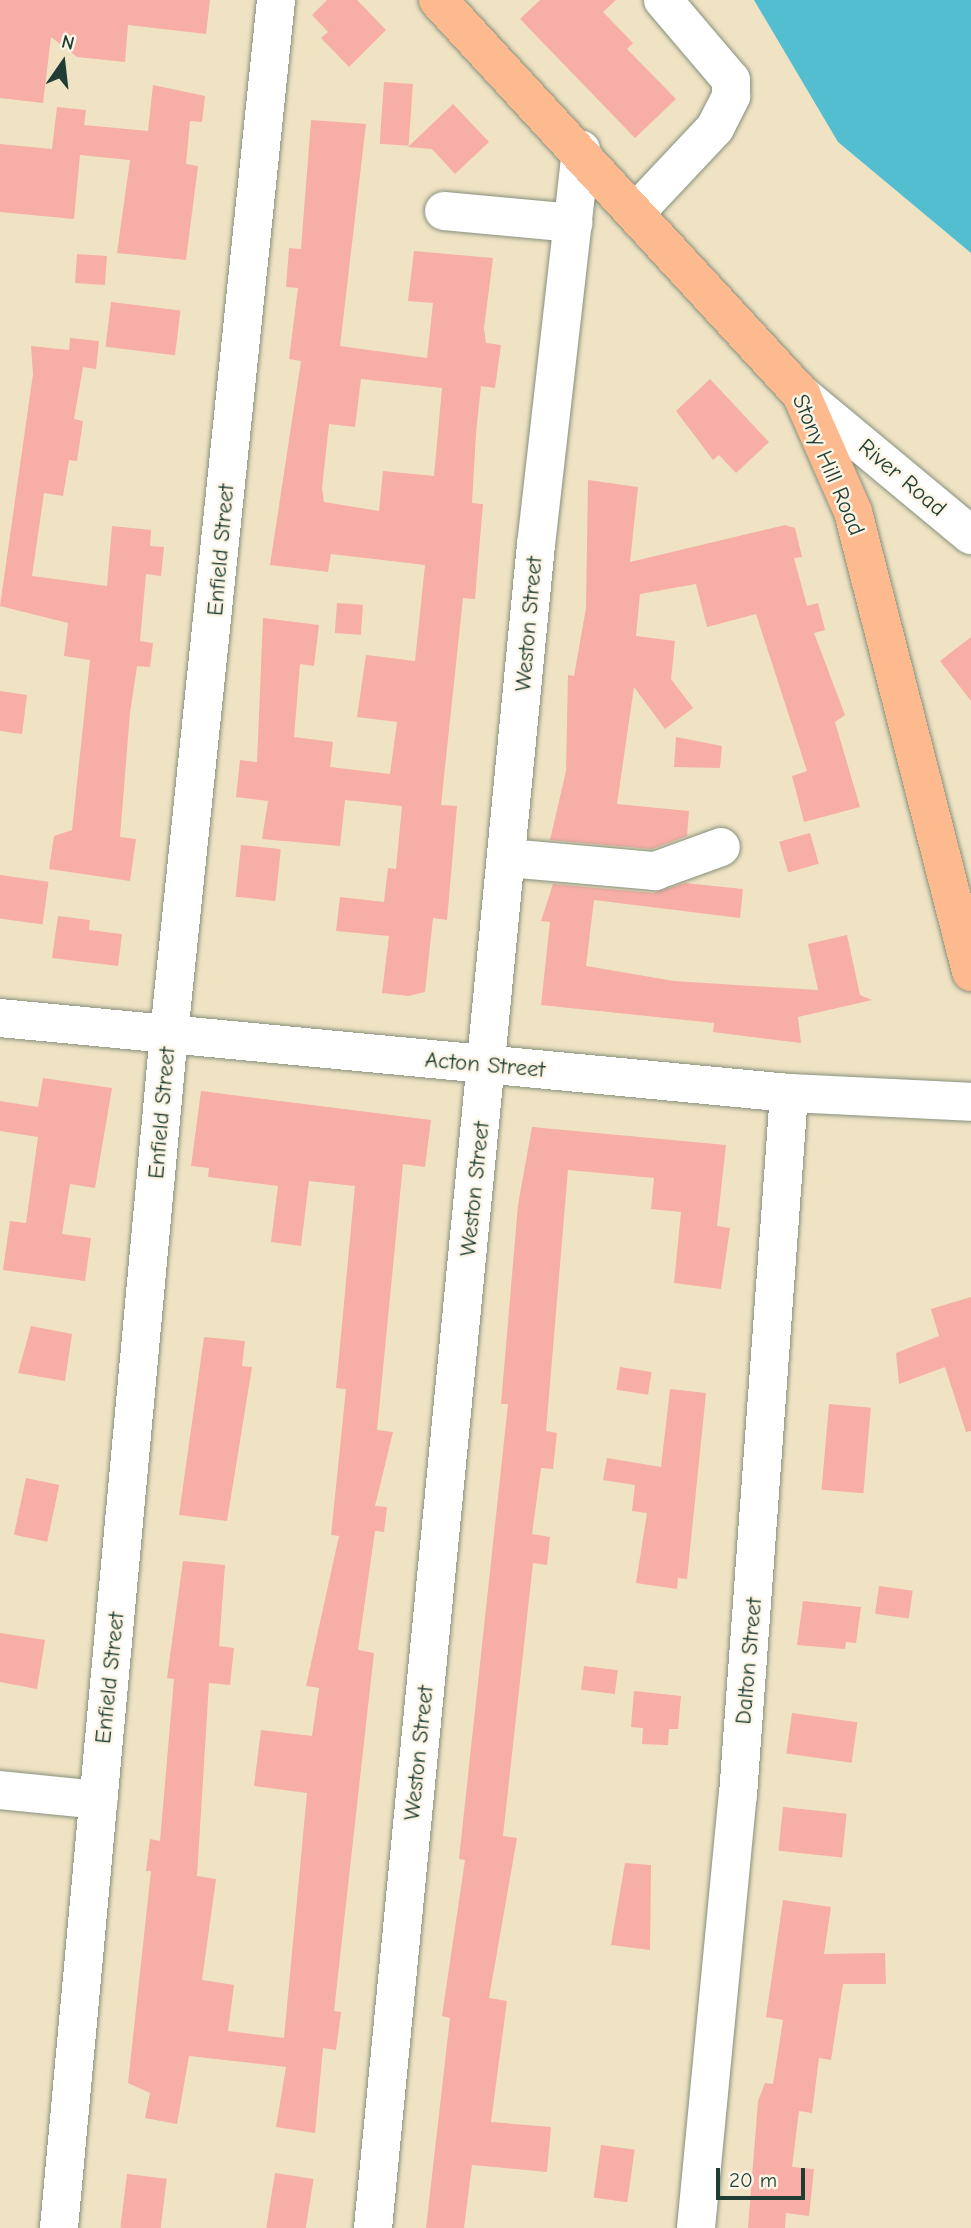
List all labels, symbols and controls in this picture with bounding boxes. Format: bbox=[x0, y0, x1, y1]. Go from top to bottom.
north arrow bbox=[28, 28, 98, 98]
text: N bbox=[59, 30, 77, 55]
street label: Stony Hill Road bbox=[786, 390, 870, 540]
street label: River Road bbox=[853, 433, 951, 523]
street label: Enfield Street bbox=[201, 483, 241, 617]
street label: Weston Street bbox=[509, 555, 549, 693]
street label: Enfield Street bbox=[142, 1046, 182, 1180]
street label: Acton Street bbox=[424, 1046, 546, 1084]
street label: Weston Street bbox=[454, 1120, 496, 1258]
street label: Dalton Street bbox=[730, 1596, 768, 1726]
street label: Enfield Street bbox=[89, 1611, 131, 1745]
street label: Weston Street bbox=[398, 1684, 440, 1822]
scale bar bbox=[719, 2154, 808, 2198]
text: 20 m bbox=[729, 2168, 777, 2192]

